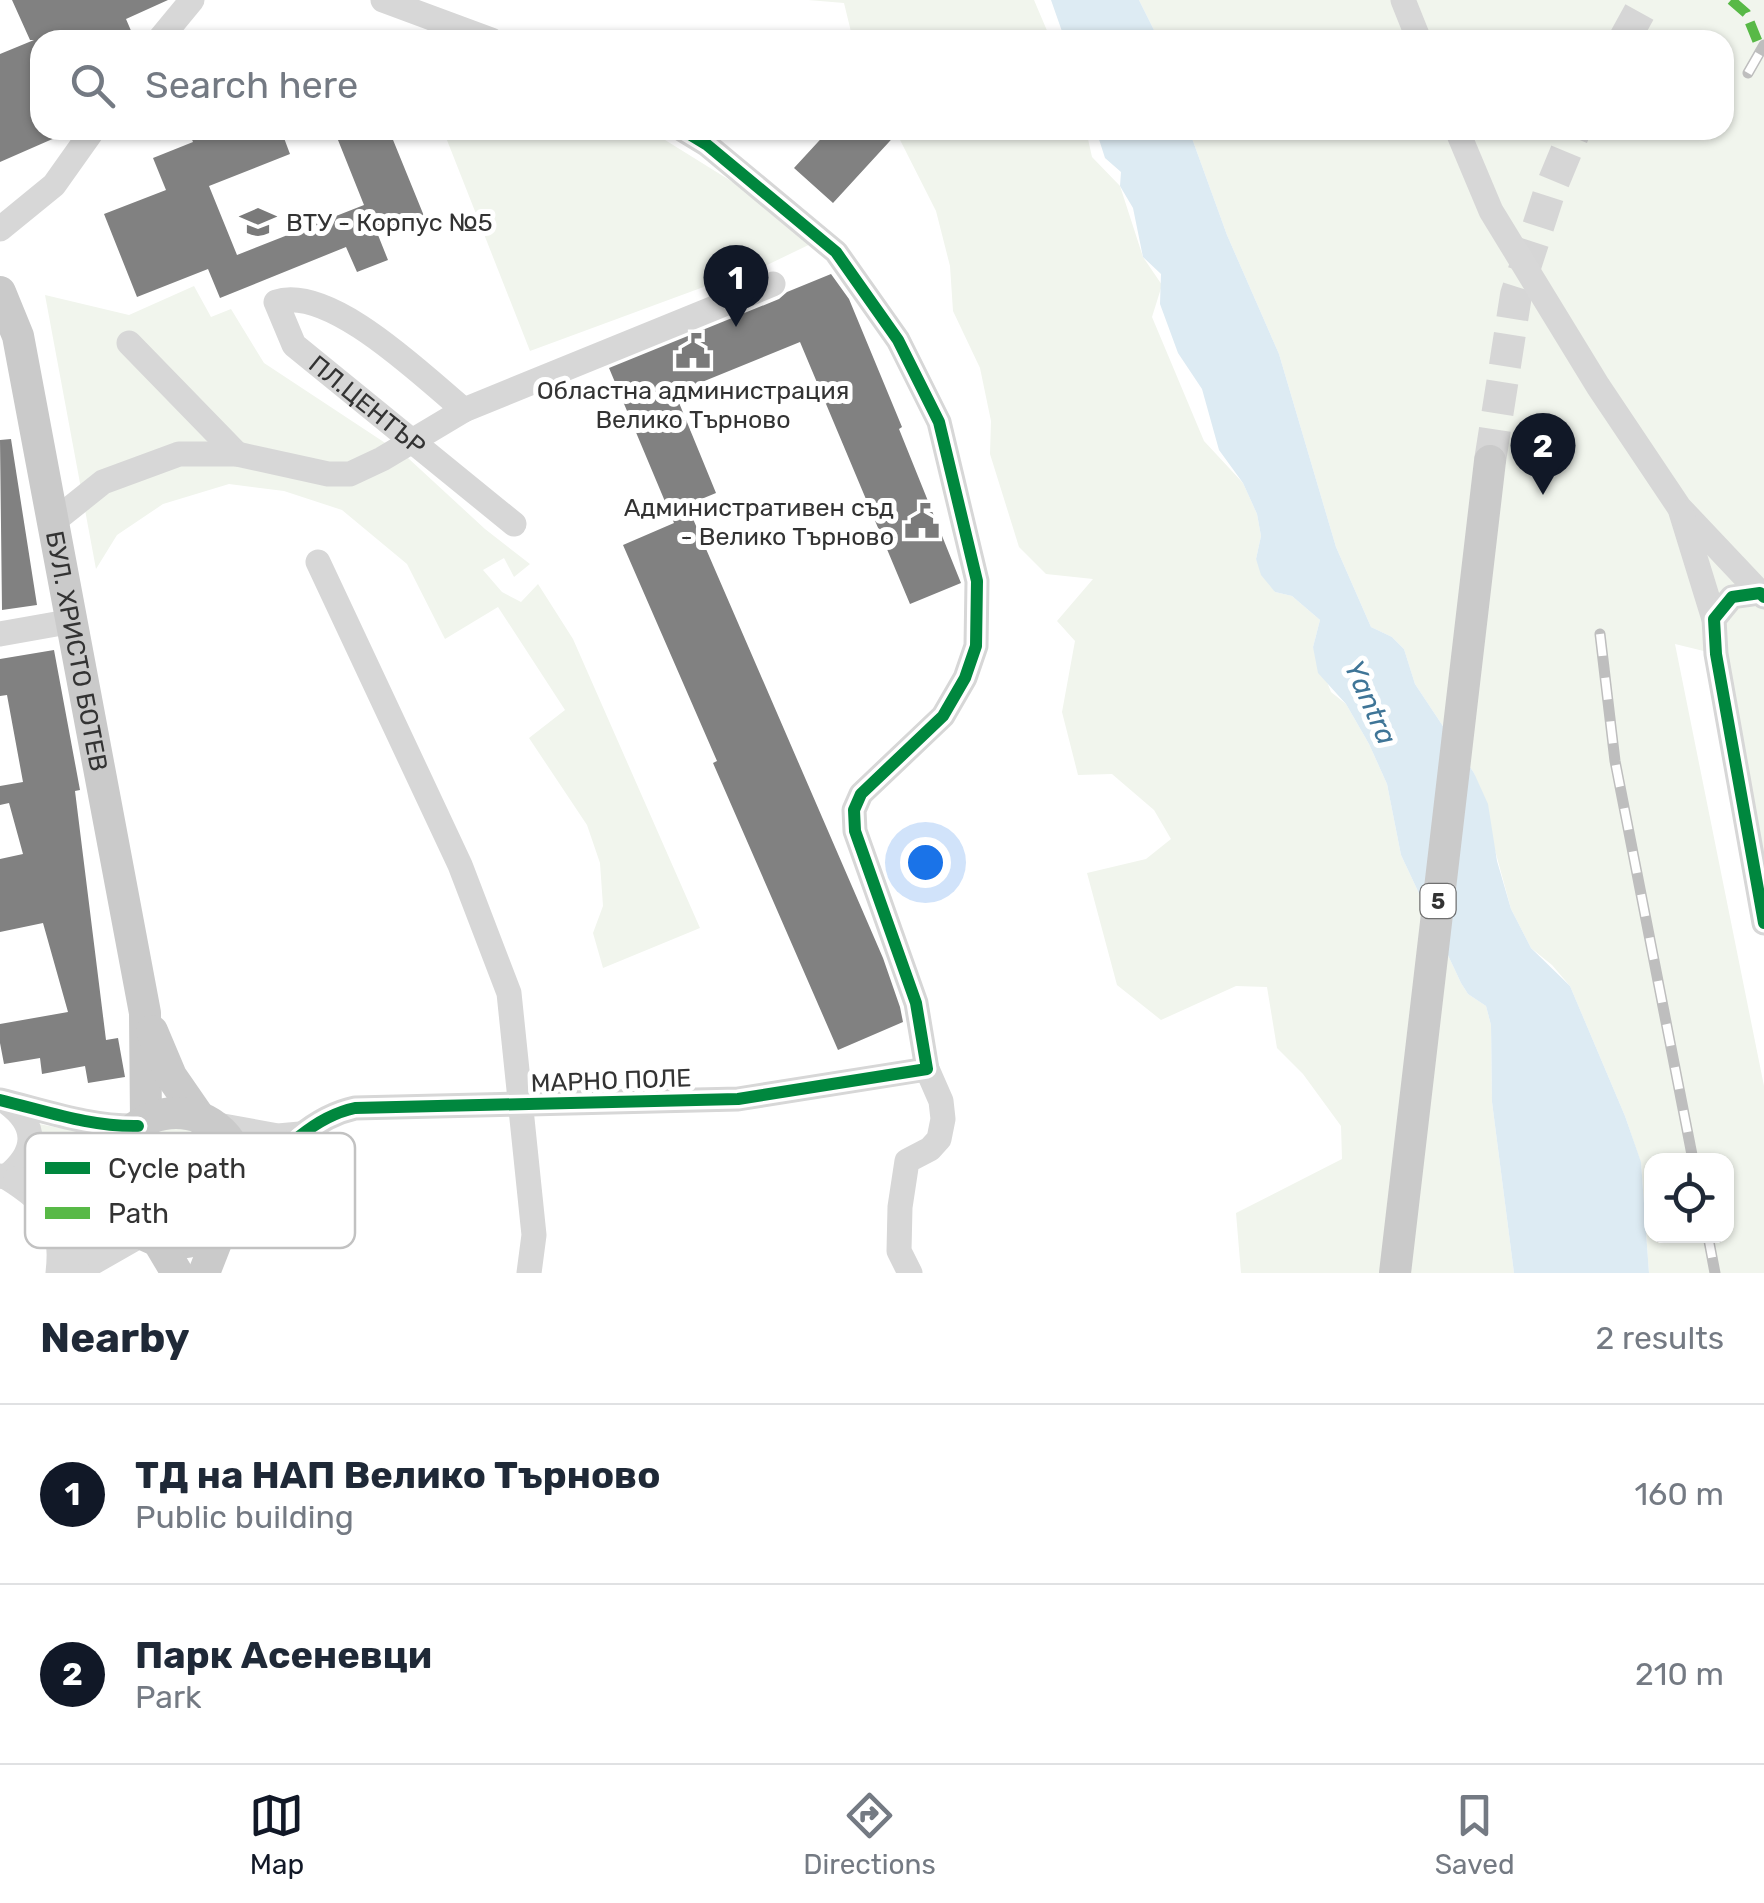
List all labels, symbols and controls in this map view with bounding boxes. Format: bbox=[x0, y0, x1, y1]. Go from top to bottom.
search box bbox=[30, 30, 1734, 140]
icon: search bbox=[65, 58, 120, 113]
text: Search here bbox=[145, 62, 358, 108]
school or university icon: ВТУ - Корпус №5 bbox=[239, 203, 277, 241]
place label: ВТУ - Корпус №5 bbox=[286, 208, 493, 237]
pin: 1 bbox=[704, 245, 768, 327]
public building icon: Областна администрация Велико Търново bbox=[674, 332, 712, 370]
street label: ПЛ.ЦЕНТЪР bbox=[303, 349, 431, 461]
place label: Областна администрация Велико Търново bbox=[537, 376, 849, 434]
pin: 2 bbox=[1510, 412, 1576, 495]
place label: Административен съд - Велико Търново bbox=[624, 493, 894, 551]
public building icon: Административен съд - Велико Търново bbox=[903, 502, 941, 540]
street label: БУЛ. ХРИСТО БОТЕВ bbox=[40, 529, 113, 774]
water label: Yantra bbox=[1337, 655, 1404, 750]
your location bbox=[900, 837, 951, 888]
road number: 5 bbox=[1420, 884, 1456, 918]
street label: МАРНО ПОЛЕ bbox=[530, 1063, 692, 1098]
legend bbox=[25, 1133, 355, 1248]
text: Cycle path bbox=[108, 1152, 246, 1185]
map controls bbox=[1644, 1153, 1734, 1243]
button: locate bbox=[1644, 1153, 1734, 1243]
text: Path bbox=[108, 1197, 169, 1230]
text: Nearby bbox=[40, 1313, 190, 1363]
text: 2 results bbox=[1595, 1319, 1724, 1357]
text: ТД на НАП Велико Търново bbox=[135, 1452, 660, 1498]
text: 1 bbox=[65, 1475, 80, 1513]
text: 160 m bbox=[1634, 1475, 1724, 1513]
text: Public building bbox=[135, 1498, 354, 1536]
text: Парк Асеневци bbox=[135, 1632, 432, 1678]
text: 2 bbox=[62, 1655, 83, 1693]
text: 210 m bbox=[1635, 1655, 1724, 1693]
text: Park bbox=[135, 1678, 202, 1716]
tab: Map bbox=[249, 1788, 304, 1881]
tab: Directions bbox=[803, 1788, 936, 1881]
tab: Saved bbox=[1435, 1788, 1515, 1881]

